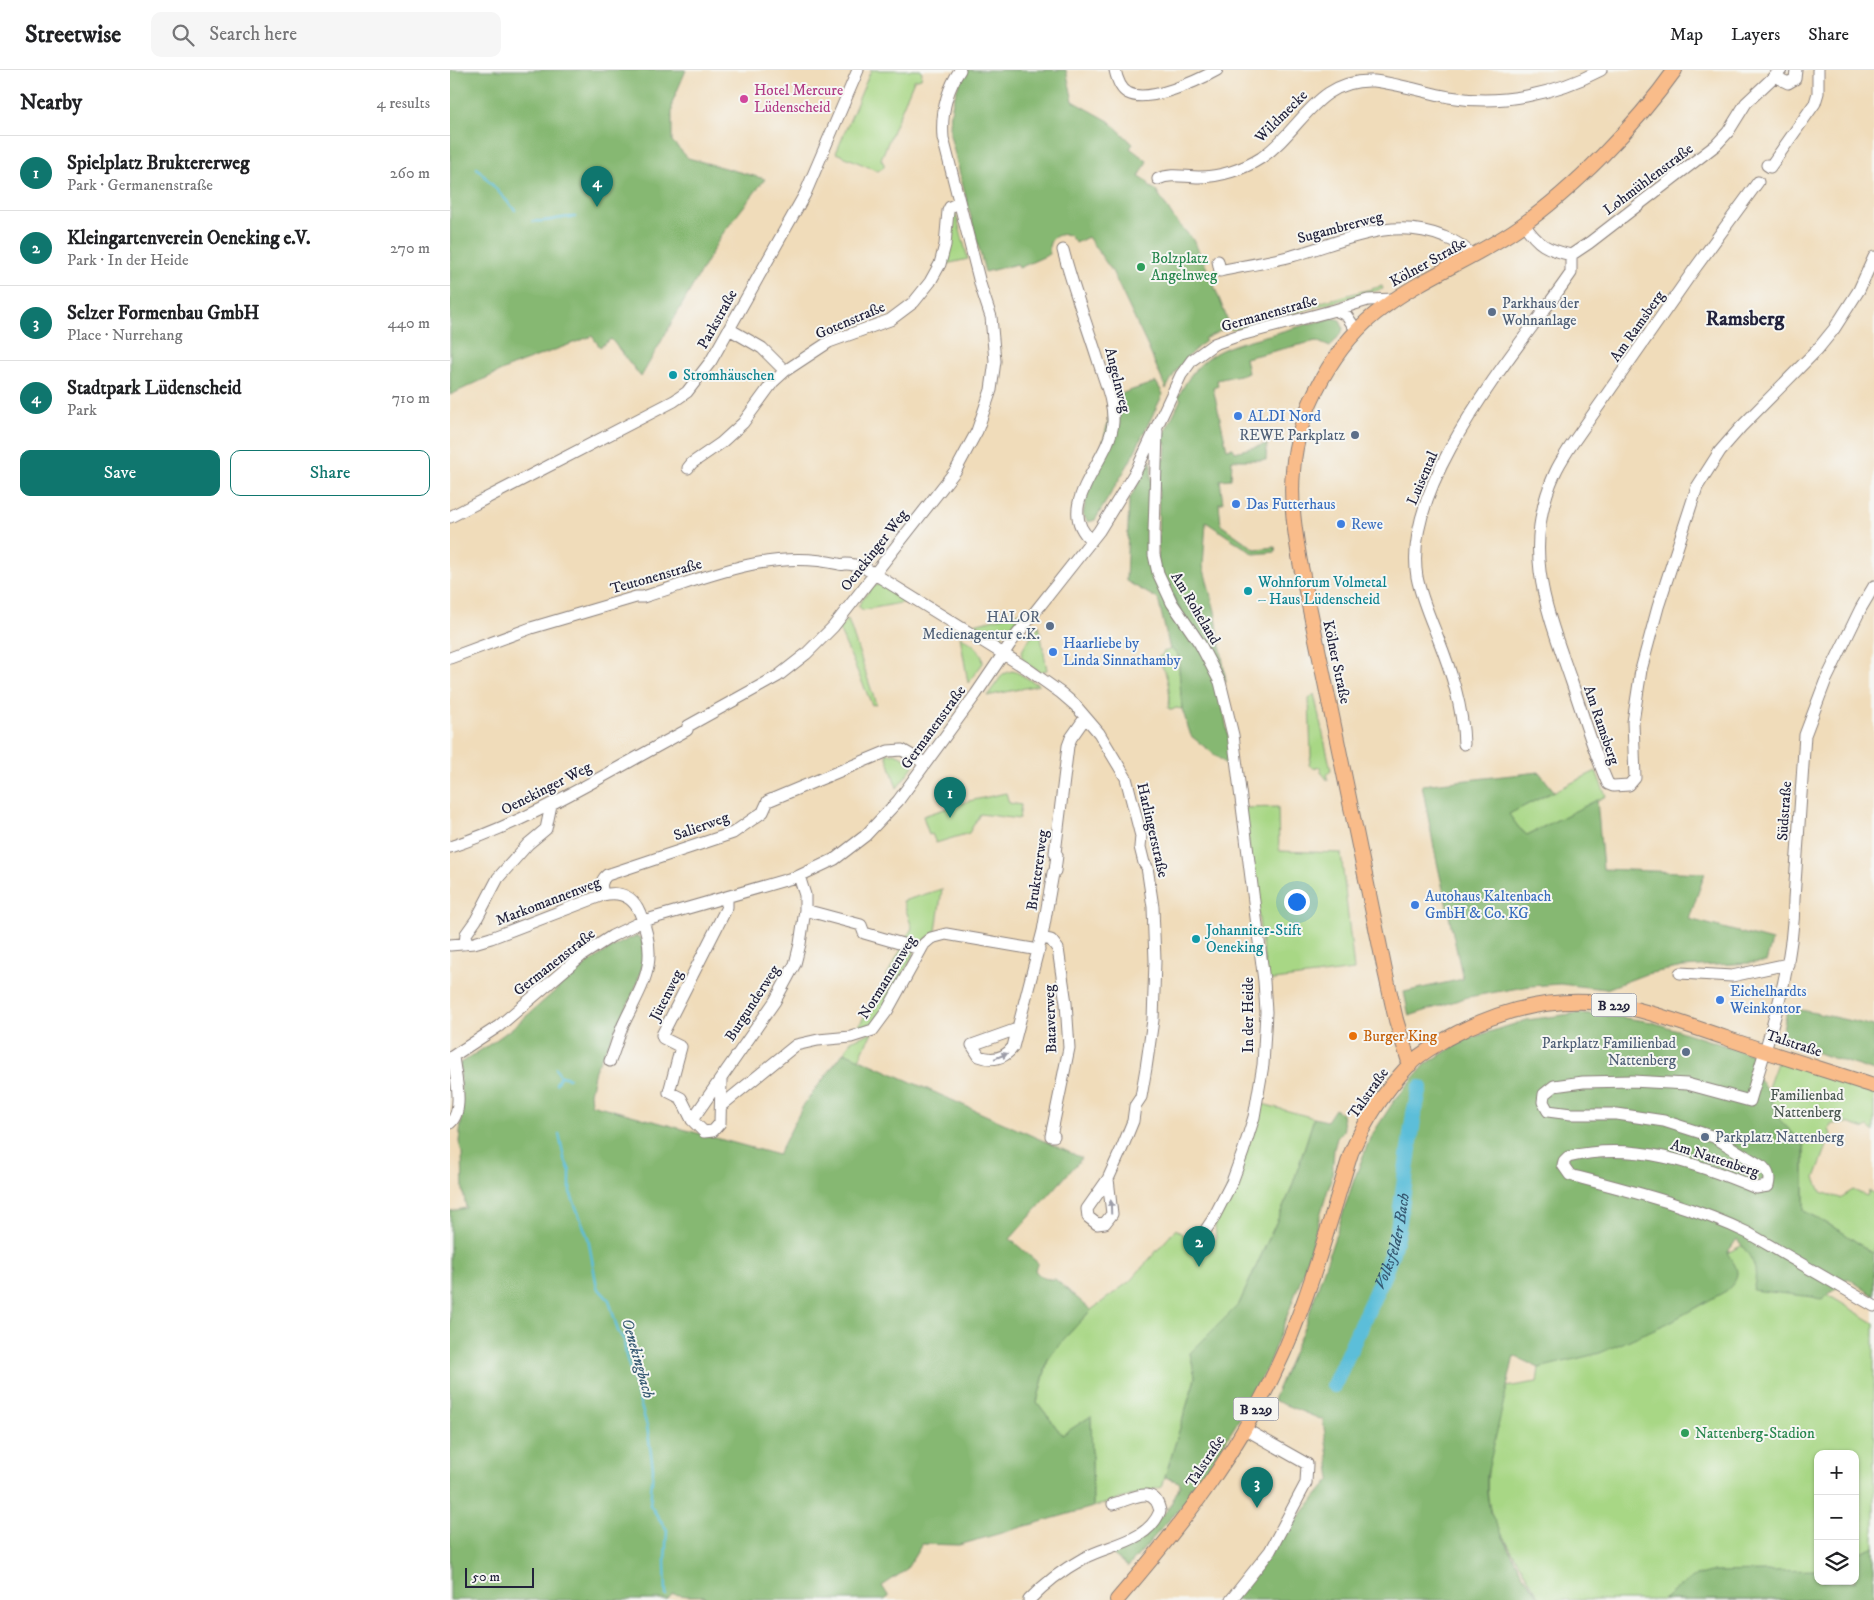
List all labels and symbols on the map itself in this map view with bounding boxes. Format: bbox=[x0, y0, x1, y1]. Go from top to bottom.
place label: Hotel Mercure Lüdenscheid bbox=[754, 81, 843, 117]
street label: Wildmecke bbox=[1250, 86, 1312, 147]
marker: Hotel Mercure Lüdenscheid bbox=[738, 93, 750, 105]
street label: Lohmühlenstraße bbox=[1600, 139, 1697, 219]
pin: 4 bbox=[581, 166, 613, 207]
street label: Sugambrerweg bbox=[1295, 207, 1386, 248]
street label: Kölner Straße bbox=[1387, 234, 1470, 291]
place label: Bolzplatz Angelnweg bbox=[1151, 249, 1218, 285]
marker: Bolzplatz Angelnweg bbox=[1135, 261, 1147, 273]
street label: Parkstraße bbox=[693, 286, 742, 352]
street label: Am Ramsberg bbox=[1606, 286, 1669, 366]
street label: Germanenstraße bbox=[1219, 291, 1319, 336]
place label: Parkhaus der Wohnanlage bbox=[1501, 294, 1579, 330]
street label: Gotenstraße bbox=[813, 297, 888, 344]
marker: Parkhaus der Wohnanlage bbox=[1486, 306, 1498, 318]
district label: Ramsberg bbox=[1706, 307, 1785, 332]
street label: Angelnweg bbox=[1100, 346, 1135, 415]
place label: Stromhäuschen bbox=[683, 366, 775, 385]
marker: Stromhäuschen bbox=[667, 369, 679, 381]
place label: ALDI Nord bbox=[1248, 407, 1322, 426]
marker: ALDI Nord bbox=[1232, 410, 1244, 422]
place label: REWE Parkplatz bbox=[1239, 426, 1345, 445]
marker: REWE Parkplatz bbox=[1349, 429, 1361, 441]
street label: Luisental bbox=[1403, 448, 1442, 508]
place label: Das Futterhaus bbox=[1246, 495, 1336, 514]
marker: Das Futterhaus bbox=[1230, 498, 1242, 510]
street label: Oenekinger Weg bbox=[836, 505, 913, 595]
place label: Rewe bbox=[1351, 515, 1383, 534]
marker: Rewe bbox=[1335, 518, 1347, 530]
street label: Teutonenstraße bbox=[608, 554, 704, 599]
street label: Am Roheland bbox=[1166, 568, 1225, 648]
place label: Wohnforum Volmetal – Haus Lüdenscheid bbox=[1257, 573, 1387, 609]
marker: Wohnforum Volmetal – Haus Lüdenscheid bbox=[1242, 585, 1254, 597]
place label: HALOR Medienagentur e.K. bbox=[922, 608, 1040, 644]
street label: Kölner Straße bbox=[1318, 619, 1355, 706]
marker: HALOR Medienagentur e.K. bbox=[1044, 620, 1056, 632]
place label: Haarliebe by Linda Sinnathamby bbox=[1063, 634, 1182, 670]
marker: Haarliebe by Linda Sinnathamby bbox=[1047, 646, 1059, 658]
street label: Germanenstraße bbox=[897, 682, 970, 773]
street label: Am Ramsberg bbox=[1579, 683, 1624, 768]
street label: Oenekinger Weg bbox=[498, 757, 595, 819]
pin: 1 bbox=[934, 777, 966, 818]
street label: Harlingerstraße bbox=[1132, 781, 1173, 879]
street label: Südstraße bbox=[1773, 781, 1796, 841]
street label: Salierweg bbox=[671, 807, 732, 845]
street label: Bruktererweg bbox=[1022, 828, 1053, 912]
street label: Markomannenweg bbox=[493, 873, 604, 930]
place label: Autohaus Kaltenbach GmbH & Co. KG bbox=[1425, 887, 1552, 923]
your location bbox=[1284, 889, 1310, 915]
marker: Autohaus Kaltenbach GmbH & Co. KG bbox=[1409, 899, 1421, 911]
place label: Johanniter-Stift Oeneking bbox=[1204, 921, 1302, 957]
street label: Germanenstraße bbox=[510, 924, 599, 1000]
street label: Normannenweg bbox=[854, 931, 921, 1023]
marker: Johanniter-Stift Oeneking bbox=[1190, 933, 1202, 945]
street label: Burgunderweg bbox=[721, 961, 785, 1045]
street label: Jütenweg bbox=[645, 966, 688, 1026]
street label: In der Heide bbox=[1239, 977, 1258, 1053]
place label: Eichelhardts Weinkontor bbox=[1729, 982, 1807, 1018]
street label: Bataverweg bbox=[1040, 984, 1061, 1054]
road number: B 229 bbox=[1592, 994, 1636, 1016]
marker: Eichelhardts Weinkontor bbox=[1714, 994, 1726, 1006]
street label: Talstraße bbox=[1763, 1025, 1824, 1061]
place label: Burger King bbox=[1363, 1027, 1438, 1046]
marker: Burger King bbox=[1347, 1030, 1359, 1042]
place label: Parkplatz Familienbad Nattenberg bbox=[1542, 1034, 1677, 1070]
marker: Parkplatz Familienbad Nattenberg bbox=[1680, 1046, 1692, 1058]
one-way arrow bbox=[993, 1052, 1008, 1060]
street label: Talstraße bbox=[1344, 1064, 1393, 1122]
park label: Familienbad Nattenberg bbox=[1770, 1086, 1844, 1122]
place label: Parkplatz Nattenberg bbox=[1715, 1128, 1845, 1147]
marker: Parkplatz Nattenberg bbox=[1699, 1131, 1711, 1143]
street label: Am Nattenberg bbox=[1668, 1135, 1762, 1182]
water label: Volksfelder Bach bbox=[1370, 1192, 1414, 1292]
one-way arrow bbox=[1107, 1198, 1115, 1214]
pin: 2 bbox=[1183, 1226, 1215, 1267]
water label: Oenekingbach bbox=[617, 1316, 659, 1400]
road number: B 229 bbox=[1234, 1398, 1278, 1420]
place label: Nattenberg-Stadion bbox=[1695, 1424, 1815, 1443]
marker: Nattenberg-Stadion bbox=[1679, 1427, 1691, 1439]
street label: Talstraße bbox=[1182, 1432, 1229, 1491]
pin: 3 bbox=[1241, 1467, 1273, 1508]
scale bar bbox=[465, 1565, 534, 1588]

